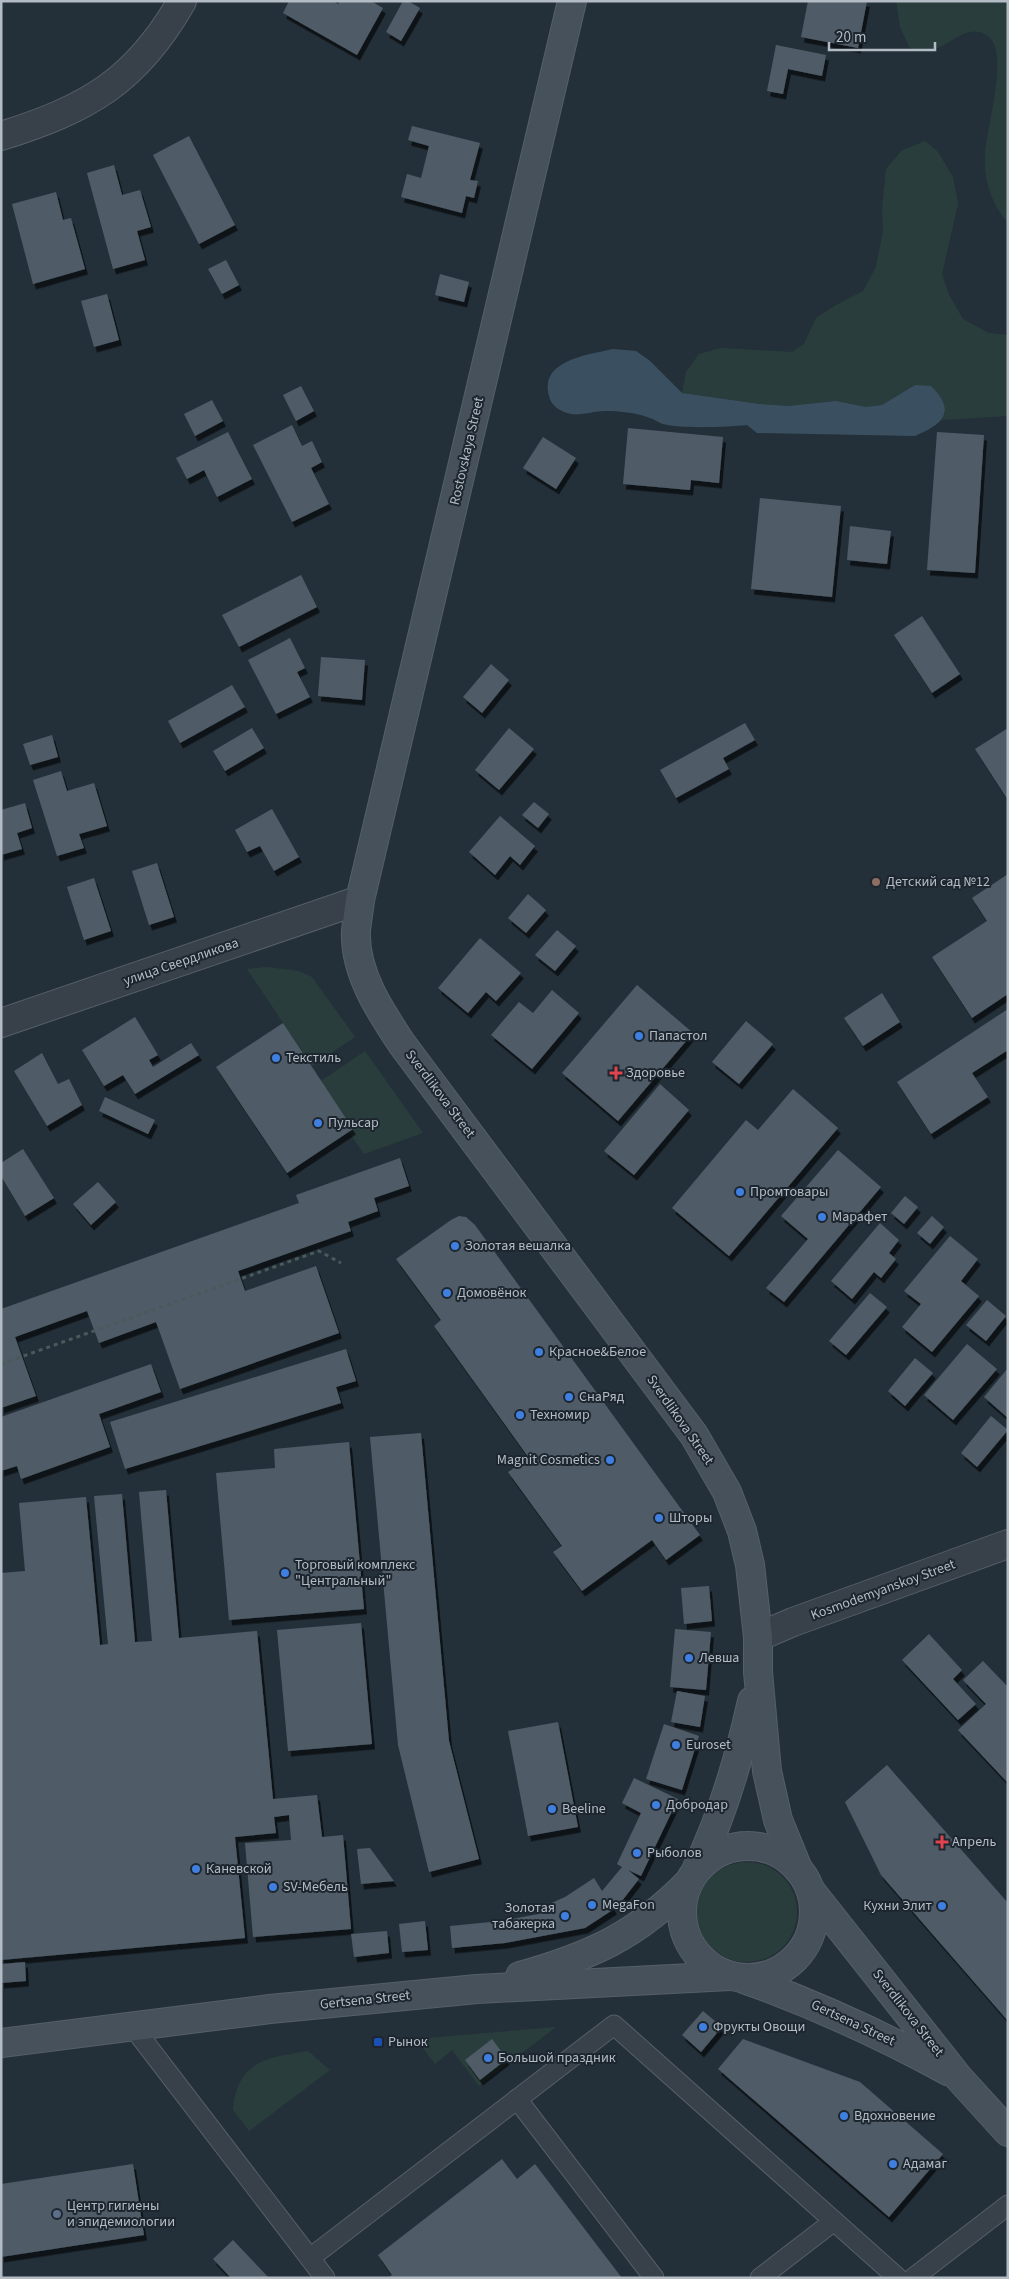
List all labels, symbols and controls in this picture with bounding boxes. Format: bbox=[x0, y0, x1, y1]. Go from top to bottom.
scale bar bbox=[829, 20, 935, 52]
text: 20 m bbox=[836, 27, 866, 48]
street label: Rostovskaya Street bbox=[445, 395, 489, 507]
place label: Детский сад №12 bbox=[886, 872, 990, 892]
marker: Детский сад №12 bbox=[870, 876, 882, 888]
street label: улица Свердликова bbox=[121, 933, 241, 991]
place label: Папастол bbox=[649, 1026, 707, 1046]
marker: Папастол bbox=[633, 1030, 645, 1042]
street label: Sverdlikova Street bbox=[400, 1046, 480, 1142]
place label: Текстиль bbox=[286, 1048, 341, 1068]
marker: Текстиль bbox=[270, 1052, 282, 1064]
place label: Здоровье bbox=[626, 1063, 685, 1083]
marker: Здоровье bbox=[610, 1067, 622, 1079]
place label: Пульсар bbox=[328, 1113, 379, 1133]
marker: Пульсар bbox=[312, 1117, 324, 1129]
place label: Промтовары bbox=[750, 1182, 828, 1202]
marker: Промтовары bbox=[734, 1186, 746, 1198]
place label: Марафет bbox=[832, 1207, 888, 1227]
marker: Марафет bbox=[816, 1211, 828, 1223]
place label: Золотая вешалка bbox=[465, 1236, 571, 1256]
marker: Золотая вешалка bbox=[449, 1240, 461, 1252]
place label: Домовёнок bbox=[457, 1283, 527, 1303]
marker: Домовёнок bbox=[441, 1287, 453, 1299]
place label: Красное&Белое bbox=[549, 1342, 646, 1362]
marker: Красное&Белое bbox=[533, 1346, 545, 1358]
street label: Sverdlikova Street bbox=[641, 1371, 719, 1469]
place label: СнаРяд bbox=[579, 1387, 625, 1407]
marker: СнаРяд bbox=[563, 1391, 575, 1403]
place label: Техномир bbox=[530, 1405, 590, 1425]
marker: Техномир bbox=[514, 1409, 526, 1421]
place label: Magnit Cosmetics bbox=[497, 1450, 600, 1470]
marker: Magnit Cosmetics bbox=[604, 1454, 616, 1466]
place label: Шторы bbox=[669, 1508, 712, 1528]
marker: Шторы bbox=[653, 1512, 665, 1524]
street label: Kosmodemyanskoy Street bbox=[808, 1554, 958, 1625]
place label: Торговый комплекс "Центральный" bbox=[295, 1555, 416, 1591]
marker: Торговый комплекс "Центральный" bbox=[279, 1567, 291, 1579]
place label: Левша bbox=[699, 1648, 739, 1668]
marker: Левша bbox=[683, 1652, 695, 1664]
place label: Euroset bbox=[686, 1735, 731, 1755]
marker: Euroset bbox=[670, 1739, 682, 1751]
place label: Добродар bbox=[666, 1795, 728, 1815]
place label: Beeline bbox=[562, 1799, 606, 1819]
marker: Добродар bbox=[650, 1799, 662, 1811]
marker: Beeline bbox=[546, 1803, 558, 1815]
place label: Апрель bbox=[952, 1832, 997, 1852]
marker: Апрель bbox=[936, 1836, 948, 1848]
place label: Рыболов bbox=[647, 1843, 702, 1863]
marker: Рыболов bbox=[631, 1847, 643, 1859]
place label: Каневской bbox=[206, 1859, 272, 1879]
marker: Каневской bbox=[190, 1863, 202, 1875]
place label: SV-Мебель bbox=[283, 1877, 348, 1897]
marker: SV-Мебель bbox=[267, 1881, 279, 1893]
place label: MegaFon bbox=[602, 1895, 655, 1915]
place label: Кухни Элит bbox=[863, 1896, 933, 1916]
place label: Золотая табакерка bbox=[492, 1898, 555, 1934]
marker: MegaFon bbox=[586, 1899, 598, 1911]
marker: Кухни Элит bbox=[936, 1900, 948, 1912]
marker: Золотая табакерка bbox=[559, 1910, 571, 1922]
street label: Sverdlikova Street bbox=[868, 1965, 949, 2061]
street label: Gertsena Street bbox=[319, 1985, 411, 2015]
street label: Gertsena Street bbox=[808, 1995, 898, 2051]
place label: Фрукты Овощи bbox=[713, 2017, 805, 2037]
marker: Фрукты Овощи bbox=[697, 2021, 709, 2033]
place label: Рынок bbox=[388, 2032, 428, 2052]
marker: Рынок bbox=[372, 2036, 384, 2048]
place label: Большой праздник bbox=[498, 2048, 616, 2068]
marker: Большой праздник bbox=[482, 2052, 494, 2064]
place label: Вдохновение bbox=[854, 2106, 936, 2126]
marker: Вдохновение bbox=[838, 2110, 850, 2122]
place label: Адамаг bbox=[903, 2154, 947, 2174]
marker: Адамаг bbox=[887, 2158, 899, 2170]
place label: Центр гигиены и эпидемиологии bbox=[67, 2196, 175, 2232]
marker: Центр гигиены и эпидемиологии bbox=[51, 2208, 63, 2220]

